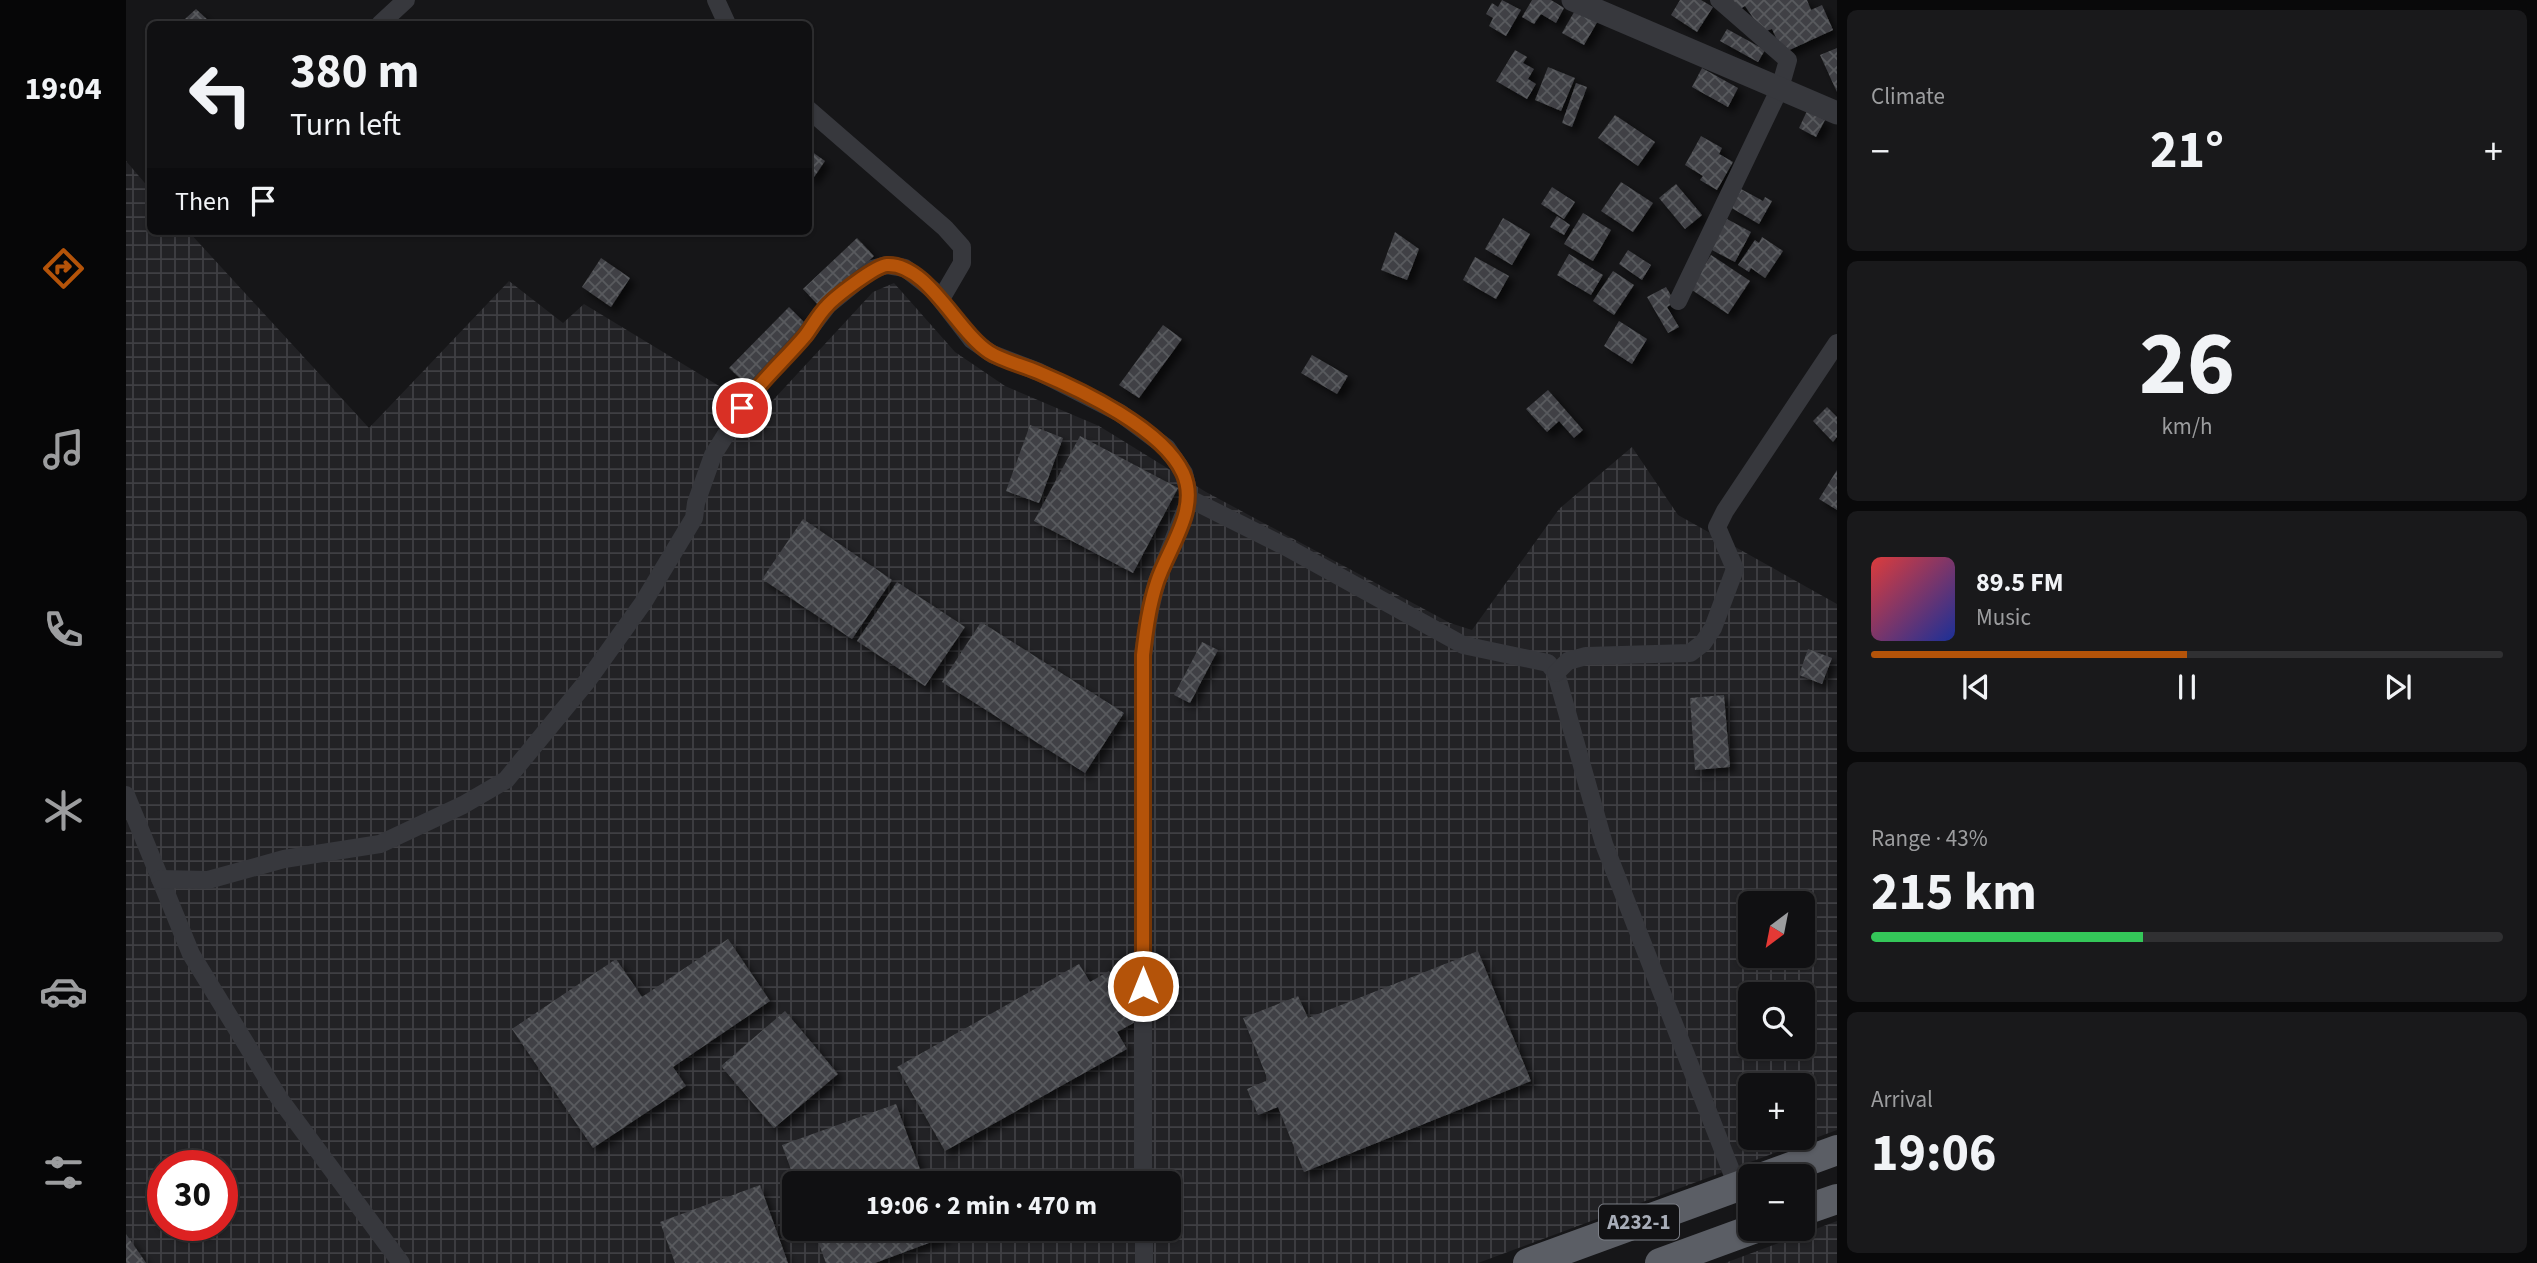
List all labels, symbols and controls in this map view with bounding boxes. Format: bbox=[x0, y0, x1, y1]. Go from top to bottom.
text: 380 m bbox=[290, 37, 419, 107]
icon: left bbox=[175, 49, 266, 140]
text: 19:04 bbox=[24, 66, 102, 112]
text: Climate bbox=[1871, 80, 1945, 113]
text: Turn left bbox=[290, 102, 401, 148]
text: 21° bbox=[2150, 114, 2224, 188]
text: − bbox=[1871, 125, 1890, 179]
text: + bbox=[2484, 125, 2503, 179]
icon: arrive bbox=[244, 182, 282, 220]
text: Then bbox=[175, 183, 230, 220]
icon: directions bbox=[39, 244, 88, 293]
text: 26 bbox=[2139, 300, 2235, 429]
pin bbox=[712, 378, 772, 438]
icon: arrive bbox=[723, 389, 761, 427]
text: km/h bbox=[2161, 410, 2213, 443]
icon: music bbox=[39, 425, 88, 474]
text: 89.5 FM bbox=[1976, 564, 2064, 601]
text: Music bbox=[1976, 601, 2031, 634]
icon: phone bbox=[39, 605, 88, 654]
icon: previous bbox=[1957, 668, 1995, 706]
icon: pause bbox=[2168, 668, 2206, 706]
icon: next bbox=[2379, 668, 2417, 706]
icon: climate bbox=[39, 786, 88, 835]
text: Range · 43% bbox=[1871, 822, 1988, 855]
text: 215 km bbox=[1871, 856, 2037, 930]
north arrow bbox=[1738, 891, 1815, 968]
map controls bbox=[1738, 891, 1815, 1241]
position arrow bbox=[1106, 949, 1180, 1023]
icon: car bbox=[39, 967, 88, 1016]
button: search bbox=[1738, 982, 1815, 1059]
button: + bbox=[1738, 1073, 1815, 1150]
text: Arrival bbox=[1871, 1083, 1933, 1116]
text: 19:06 bbox=[1871, 1117, 1996, 1191]
icon: filters bbox=[39, 1148, 88, 1197]
speed limit sign: 30 bbox=[147, 1150, 238, 1241]
button: − bbox=[1738, 1164, 1815, 1241]
text: 19:06 · 2 min · 470 m bbox=[866, 1187, 1097, 1224]
road number: A232-1 bbox=[1599, 1204, 1679, 1240]

